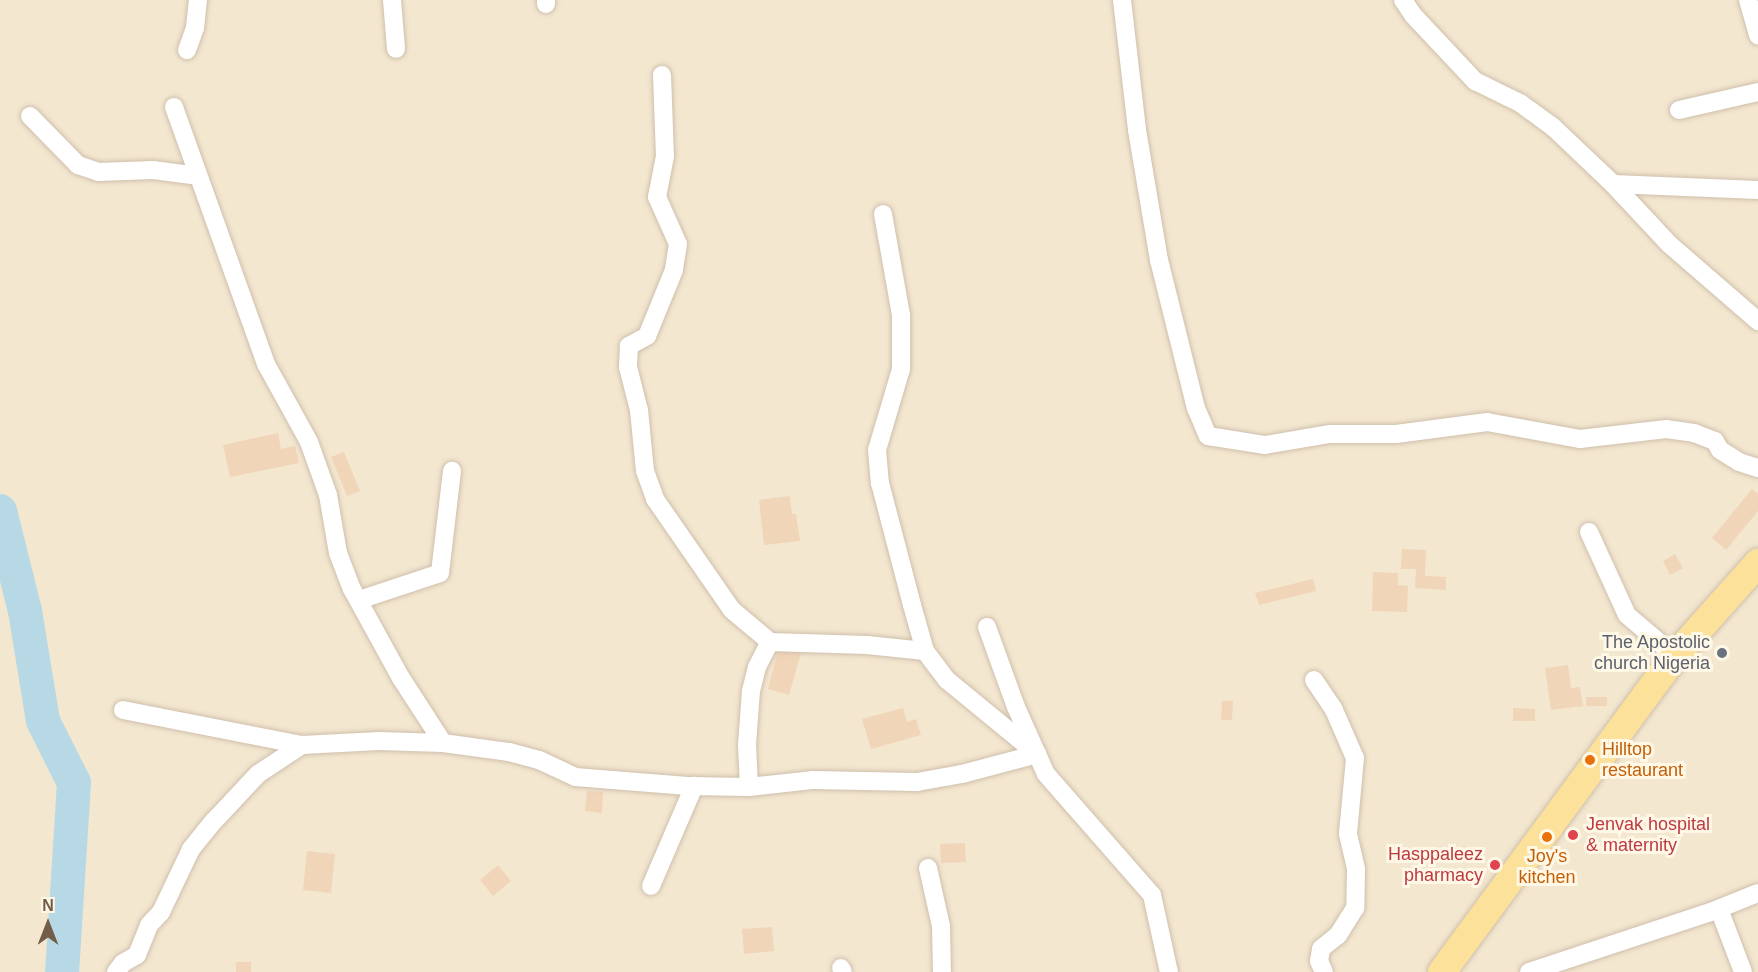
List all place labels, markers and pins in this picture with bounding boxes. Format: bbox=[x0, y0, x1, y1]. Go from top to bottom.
place label: The Apostolic church Nigeria bbox=[1594, 632, 1710, 674]
marker: The Apostolic church Nigeria bbox=[1715, 646, 1729, 660]
place label: Hilltop restaurant bbox=[1602, 739, 1683, 782]
marker: Hilltop restaurant bbox=[1583, 753, 1597, 767]
place label: Jenvak hospital & maternity bbox=[1586, 814, 1710, 856]
marker: Jenvak hospital & maternity bbox=[1564, 826, 1582, 844]
marker: Joy's kitchen bbox=[1540, 830, 1554, 844]
place label: Hasppaleez pharmacy bbox=[1388, 844, 1483, 886]
place label: Joy's kitchen bbox=[1518, 846, 1576, 888]
marker: Hasppaleez pharmacy bbox=[1488, 858, 1502, 872]

